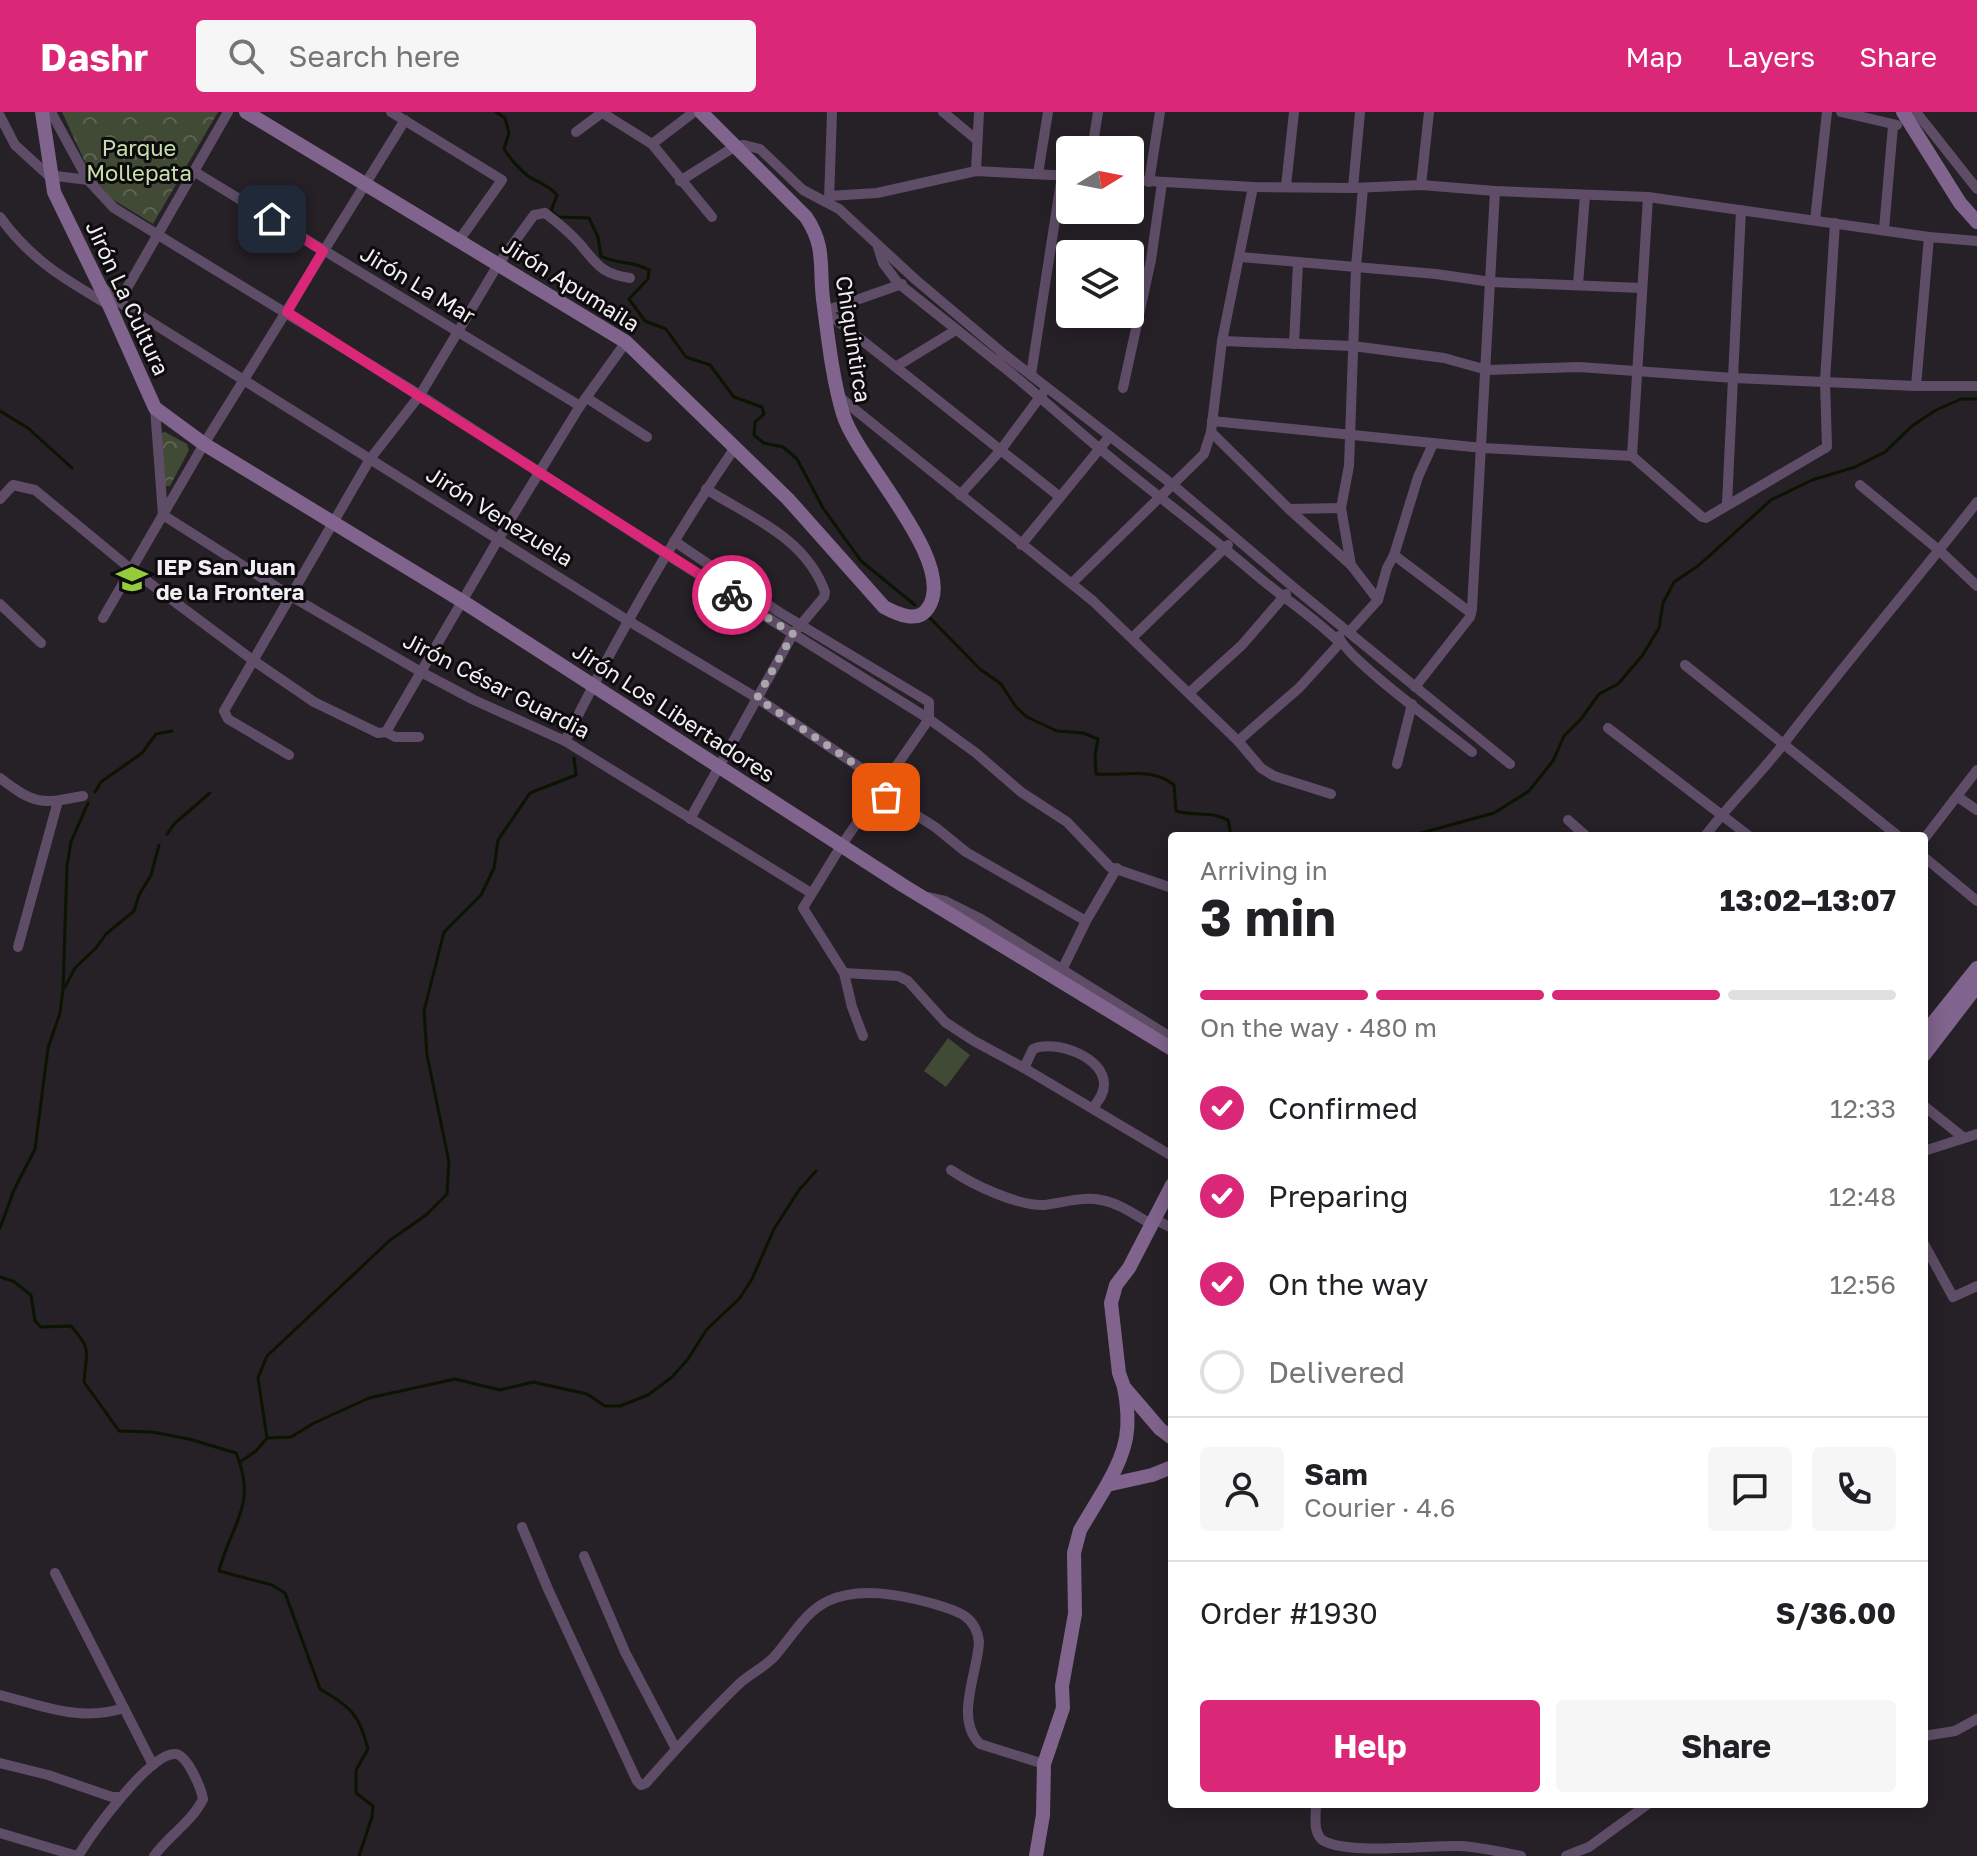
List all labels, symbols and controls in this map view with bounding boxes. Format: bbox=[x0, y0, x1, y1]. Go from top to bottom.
search box bbox=[196, 20, 756, 92]
text: Dashr bbox=[40, 34, 148, 79]
icon: search bbox=[224, 34, 268, 78]
text: Search here bbox=[288, 38, 460, 74]
text: Map bbox=[1625, 40, 1683, 73]
text: Layers bbox=[1727, 40, 1815, 73]
text: Share bbox=[1859, 40, 1937, 73]
park label: Parque Mollepata bbox=[86, 134, 192, 186]
north arrow bbox=[1056, 136, 1144, 224]
map controls bbox=[1056, 136, 1144, 328]
pin bbox=[238, 185, 306, 253]
icon: home bbox=[250, 197, 294, 241]
street label: Jirón La Cultura bbox=[80, 217, 176, 379]
street label: Jirón Apumaila bbox=[497, 231, 645, 337]
street label: Jirón La Mar bbox=[356, 239, 481, 329]
button: layers bbox=[1056, 240, 1144, 328]
street label: Chiquintirca bbox=[831, 274, 877, 404]
street label: Jirón Venezuela bbox=[422, 460, 578, 572]
place label: IEP San Juan de la Frontera bbox=[156, 553, 304, 605]
courier bbox=[692, 555, 772, 635]
school or university icon: IEP San Juan de la Frontera bbox=[115, 562, 149, 596]
icon: bike bbox=[710, 573, 754, 617]
street label: Jirón César Guardia bbox=[399, 626, 595, 744]
street label: Jirón Los Libertadores bbox=[568, 636, 780, 788]
pin bbox=[852, 763, 920, 831]
icon: bag bbox=[864, 775, 908, 819]
text: Arriving in bbox=[1200, 855, 1328, 886]
text: 13:02–13:07 bbox=[1720, 882, 1896, 918]
text: 3 min bbox=[1200, 885, 1336, 947]
text: On the way · 480 m bbox=[1200, 1012, 1437, 1043]
icon: check bbox=[1200, 1086, 1244, 1130]
text: Confirmed bbox=[1268, 1090, 1418, 1126]
text: 12:33 bbox=[1830, 1093, 1896, 1124]
icon: check bbox=[1200, 1174, 1244, 1218]
text: Preparing bbox=[1268, 1178, 1409, 1214]
text: 12:48 bbox=[1829, 1181, 1896, 1212]
icon: check bbox=[1200, 1262, 1244, 1306]
text: On the way bbox=[1268, 1266, 1428, 1302]
text: 12:56 bbox=[1830, 1269, 1896, 1300]
text: Delivered bbox=[1268, 1354, 1405, 1390]
button: person bbox=[1200, 1447, 1284, 1531]
button: chat bbox=[1708, 1447, 1792, 1531]
button: phone bbox=[1812, 1447, 1896, 1531]
text: Sam bbox=[1304, 1456, 1368, 1492]
text: Courier · 4.6 bbox=[1304, 1492, 1456, 1523]
text: Order #1930 bbox=[1200, 1595, 1378, 1631]
text: S/36.00 bbox=[1776, 1595, 1896, 1631]
button: Help bbox=[1200, 1700, 1540, 1792]
button: Share bbox=[1556, 1700, 1896, 1792]

